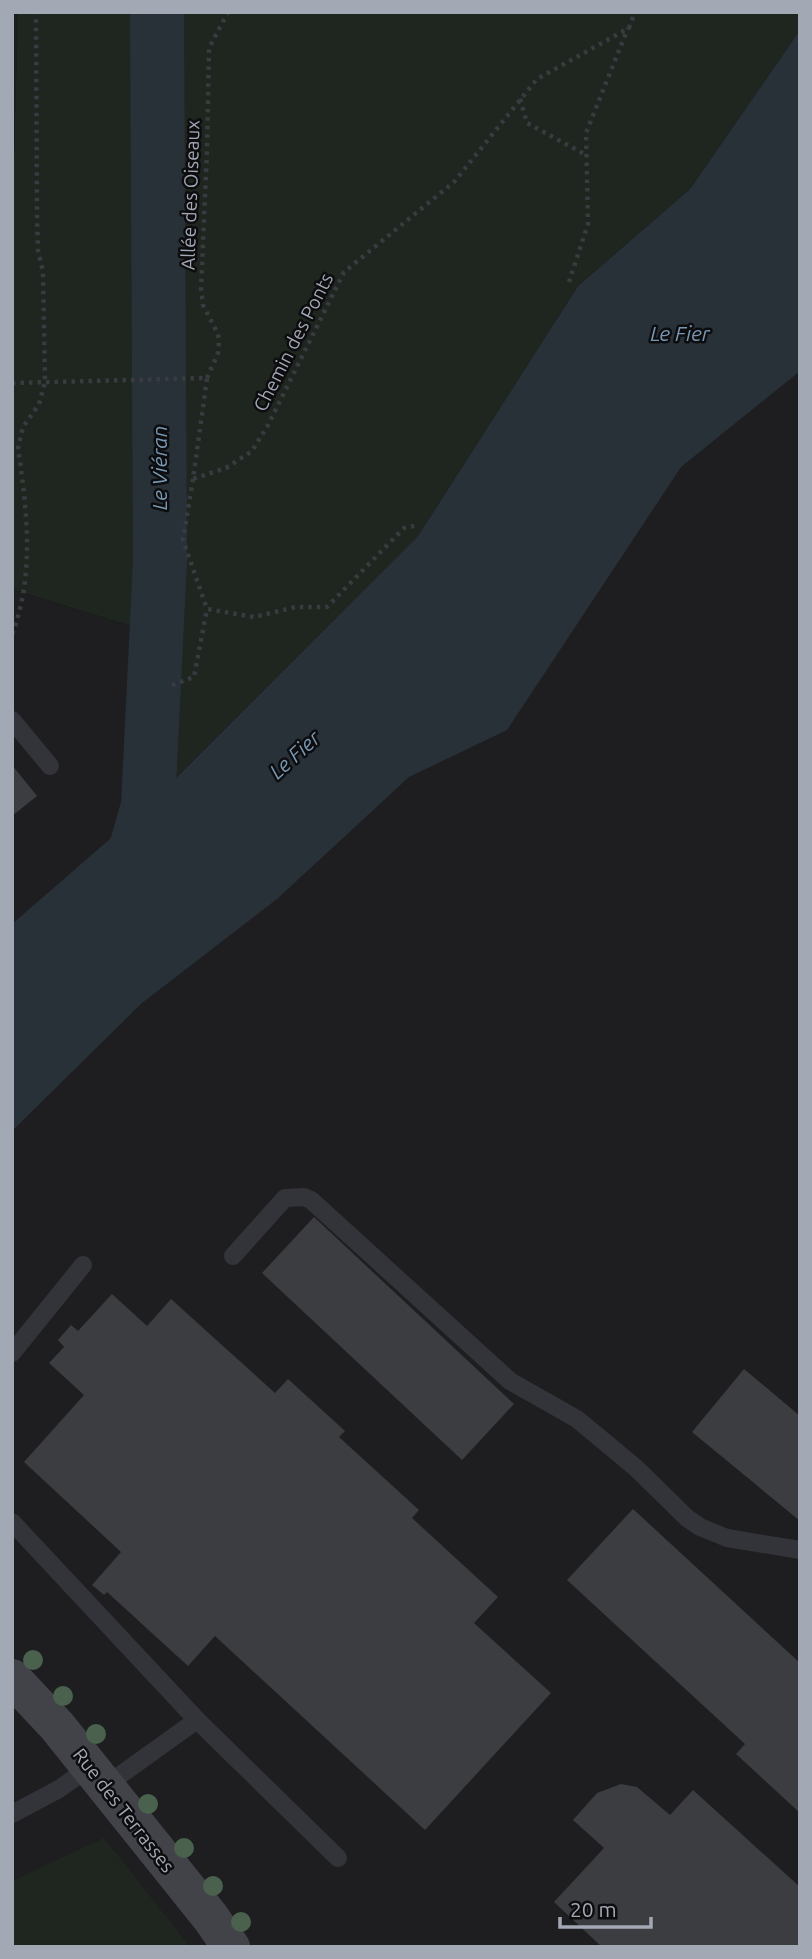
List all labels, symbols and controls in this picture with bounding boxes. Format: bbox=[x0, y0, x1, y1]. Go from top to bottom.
street label: Allée des Oiseaux bbox=[176, 119, 204, 270]
street label: Chemin des Ponts bbox=[249, 269, 337, 415]
water label: Le Fier bbox=[650, 321, 711, 345]
water label: Le Viéran bbox=[147, 426, 171, 510]
water label: Le Fier bbox=[264, 725, 325, 783]
street label: Rue des Terrasses bbox=[69, 1744, 179, 1876]
scale bar bbox=[560, 1885, 651, 1929]
text: 20 m bbox=[570, 1897, 617, 1921]

